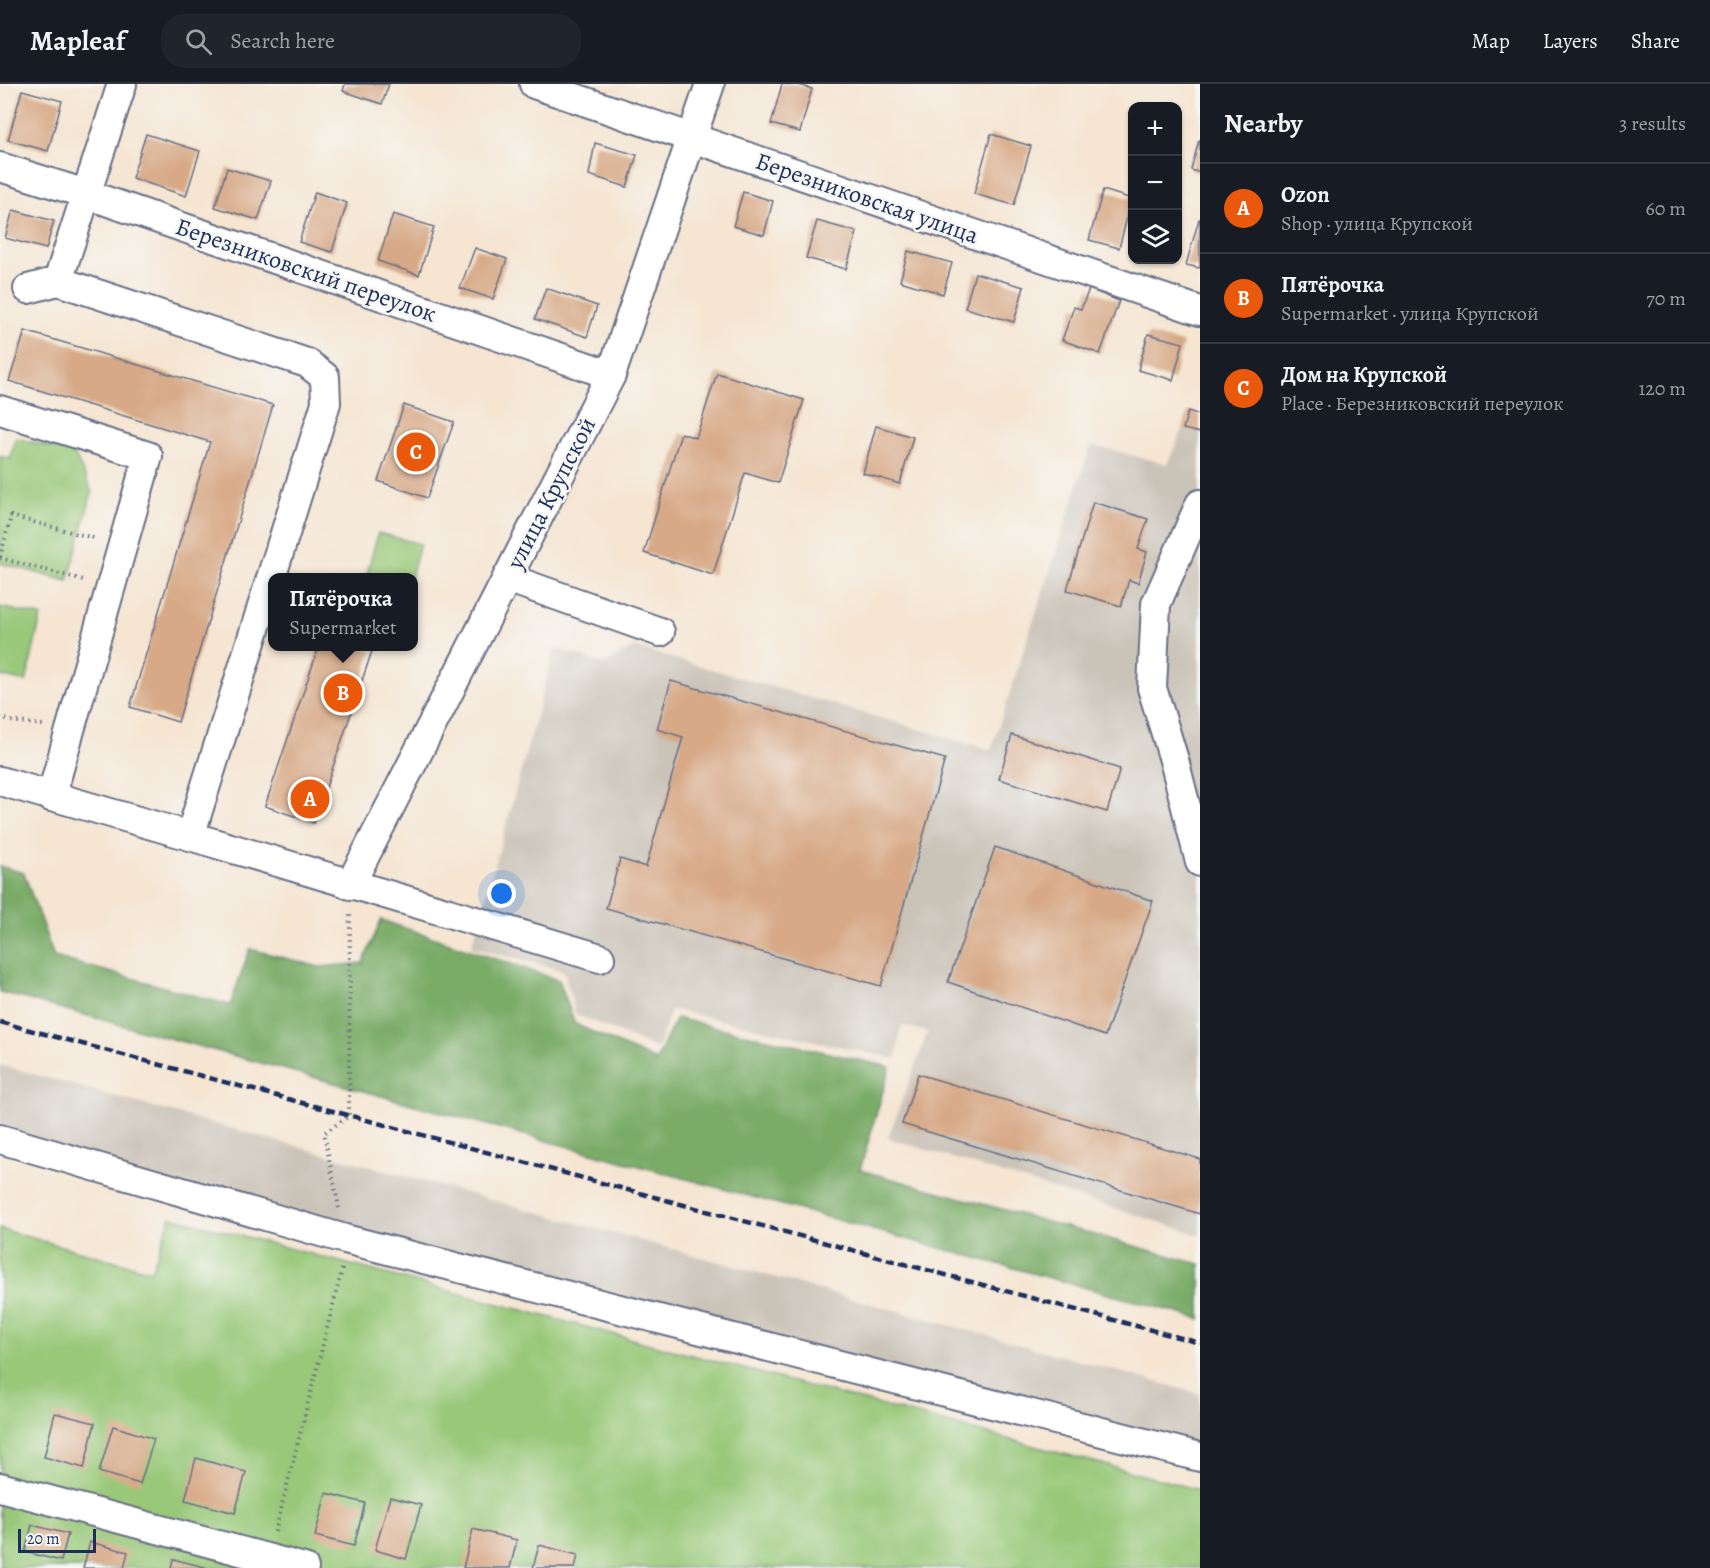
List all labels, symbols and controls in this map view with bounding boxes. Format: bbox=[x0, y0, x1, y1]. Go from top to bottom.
search box bbox=[161, 14, 581, 68]
text: Mapleaf bbox=[30, 22, 125, 60]
icon: search bbox=[182, 25, 215, 58]
text: Search here bbox=[230, 26, 335, 56]
text: Map bbox=[1471, 27, 1510, 55]
text: Layers bbox=[1543, 27, 1598, 55]
text: Share bbox=[1631, 27, 1680, 55]
map controls bbox=[1128, 102, 1182, 264]
button: + bbox=[1128, 102, 1182, 156]
text: Nearby bbox=[1224, 106, 1303, 141]
text: 3 results bbox=[1619, 110, 1686, 137]
street label: Березниковская улица bbox=[751, 145, 983, 251]
button: − bbox=[1128, 156, 1182, 210]
text: Ozon bbox=[1281, 180, 1330, 210]
text: A bbox=[1237, 195, 1250, 222]
text: 60 m bbox=[1646, 195, 1686, 222]
street label: Березниковский переулок bbox=[171, 210, 441, 330]
button: layers bbox=[1128, 210, 1182, 264]
text: Shop · улица Крупской bbox=[1281, 210, 1473, 237]
text: Пятёрочка bbox=[1281, 270, 1384, 300]
text: B bbox=[1237, 285, 1250, 312]
text: 70 m bbox=[1646, 285, 1686, 312]
text: Supermarket · улица Крупской bbox=[1281, 300, 1539, 327]
text: Дом на Крупской bbox=[1281, 360, 1447, 390]
text: C bbox=[1237, 375, 1250, 402]
text: 120 m bbox=[1638, 375, 1686, 402]
text: Place · Березниковский переулок bbox=[1281, 390, 1564, 417]
street label: улица Крупской bbox=[499, 412, 603, 575]
pin: C bbox=[396, 430, 436, 475]
popup bbox=[268, 573, 418, 651]
text: Пятёрочка bbox=[289, 584, 393, 614]
text: Supermarket bbox=[289, 614, 397, 641]
pin: B bbox=[324, 670, 362, 716]
pin: A bbox=[290, 776, 330, 822]
your location bbox=[487, 879, 516, 908]
scale bar bbox=[18, 1526, 96, 1554]
text: 20 m bbox=[27, 1528, 60, 1550]

